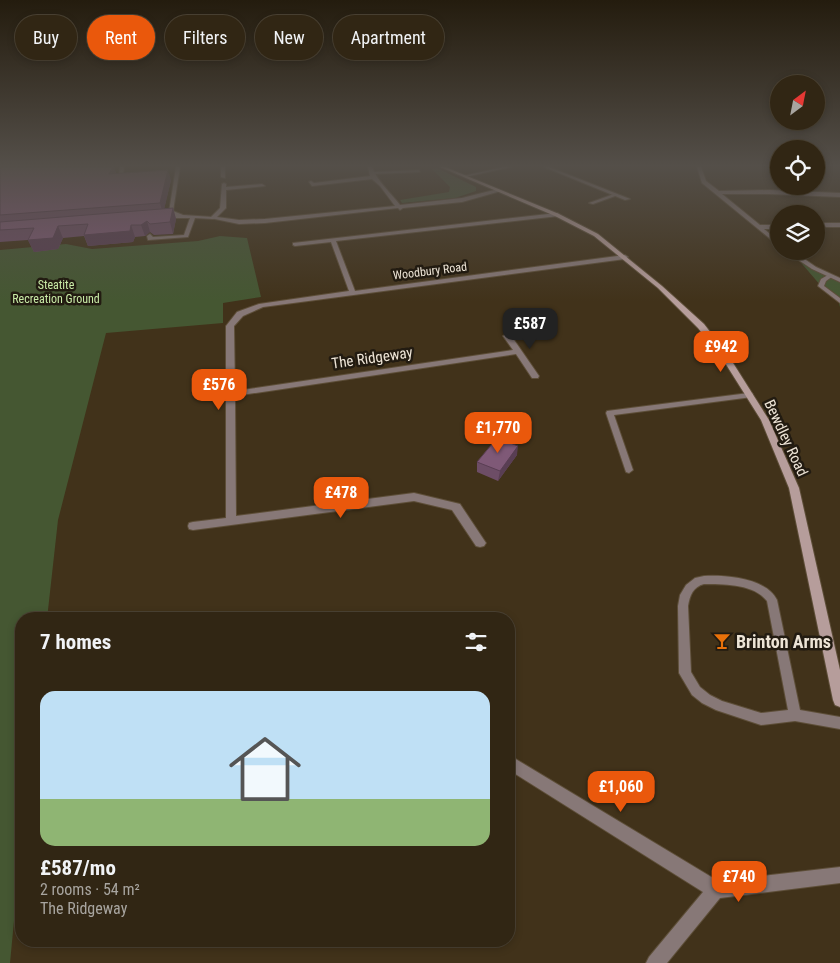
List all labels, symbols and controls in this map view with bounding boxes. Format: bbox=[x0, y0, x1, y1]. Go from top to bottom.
chip: Buy bbox=[15, 15, 77, 60]
chip: Rent bbox=[87, 15, 155, 60]
chip: Filters bbox=[165, 15, 245, 60]
chip: New bbox=[255, 15, 323, 60]
chip: Apartment bbox=[333, 15, 444, 60]
north arrow bbox=[770, 75, 825, 130]
map controls bbox=[770, 75, 825, 260]
button: locate bbox=[770, 140, 825, 195]
button: layers bbox=[770, 205, 825, 260]
street label: Woodbury Road bbox=[392, 260, 468, 282]
park label: Steatite Recreation Ground bbox=[12, 278, 100, 306]
pin: £587 bbox=[500, 308, 560, 350]
text: £587 bbox=[514, 314, 546, 333]
pin: £942 bbox=[691, 330, 751, 373]
text: £942 bbox=[705, 337, 737, 356]
street label: The Ridgeway bbox=[330, 343, 414, 373]
pin: £576 bbox=[189, 368, 249, 411]
text: £576 bbox=[203, 375, 235, 394]
street label: Bewdley Road bbox=[760, 397, 812, 479]
pin: £1,770 bbox=[457, 412, 539, 454]
text: £1,770 bbox=[476, 418, 520, 437]
pin: £478 bbox=[311, 476, 371, 519]
text: £478 bbox=[325, 483, 357, 502]
icon: filters bbox=[462, 628, 490, 656]
text: 7 homes bbox=[40, 630, 111, 654]
bar icon: Brinton Arms bbox=[712, 631, 732, 651]
place label: Brinton Arms bbox=[736, 631, 831, 652]
icon: home bbox=[220, 724, 310, 814]
pin: £1,060 bbox=[580, 770, 662, 813]
text: £1,060 bbox=[599, 777, 643, 796]
text: £587/mo bbox=[40, 856, 116, 880]
pin: £740 bbox=[709, 860, 769, 903]
text: £740 bbox=[723, 867, 755, 886]
text: 2 rooms · 54 m² bbox=[40, 880, 140, 899]
text: The Ridgeway bbox=[40, 899, 127, 918]

